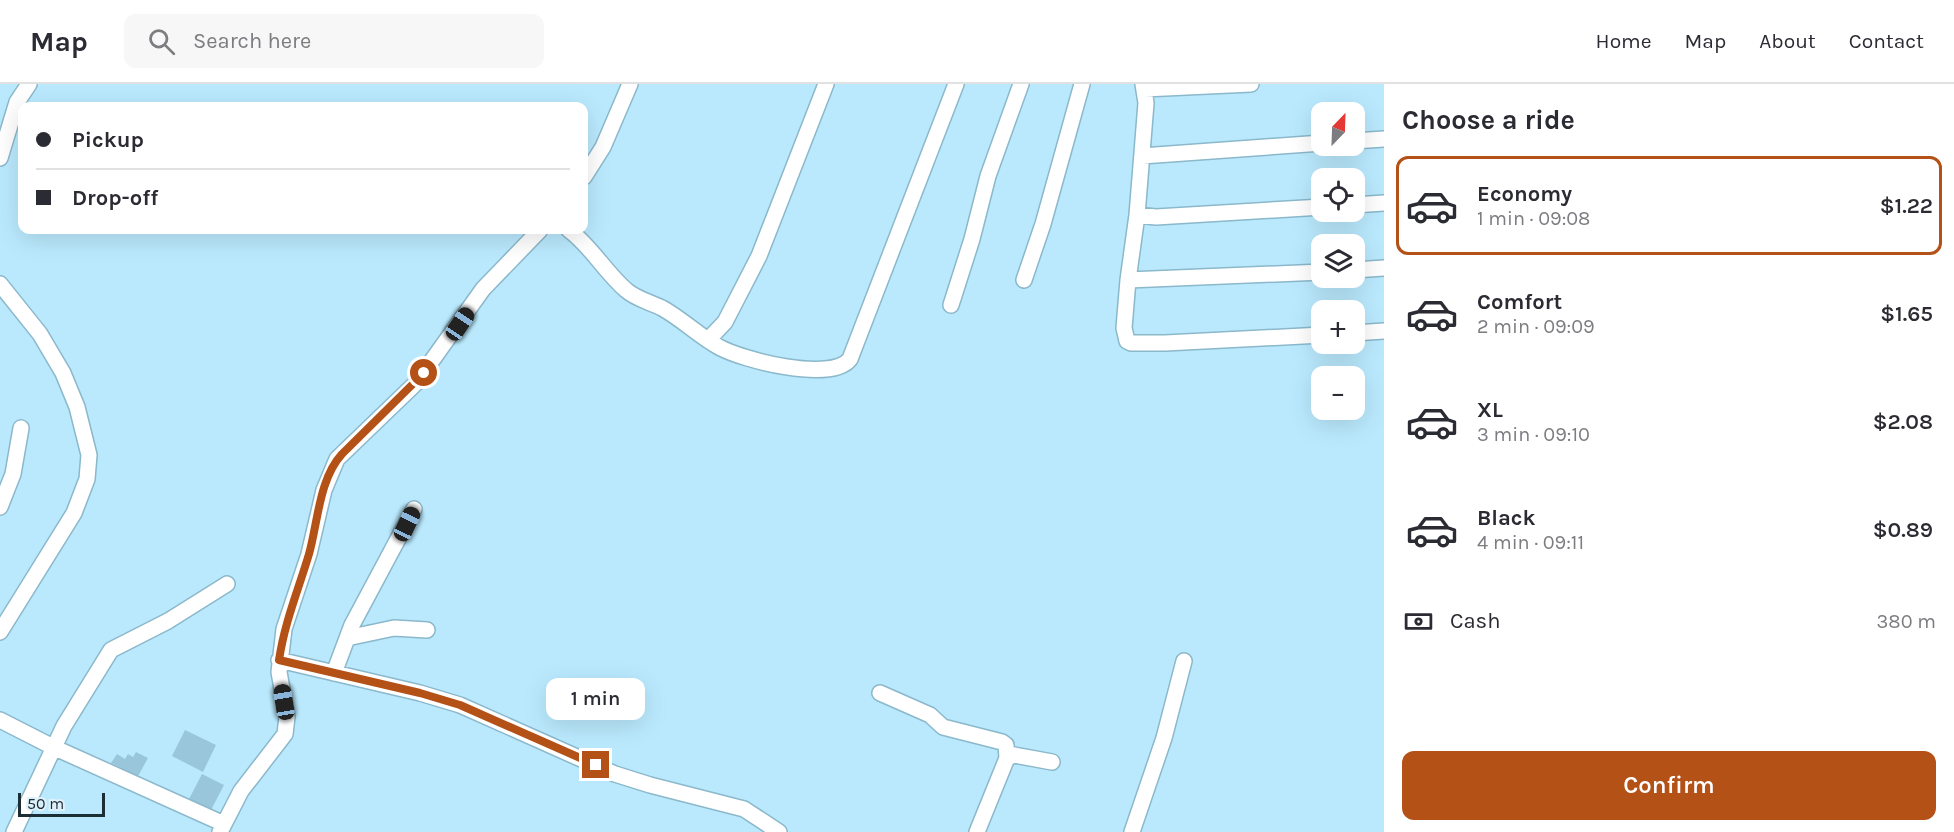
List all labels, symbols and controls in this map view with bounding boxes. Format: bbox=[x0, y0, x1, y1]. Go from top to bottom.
search box bbox=[124, 14, 544, 68]
text: Map bbox=[30, 25, 88, 58]
icon: search bbox=[145, 25, 178, 58]
text: Search here bbox=[193, 28, 311, 54]
text: Home bbox=[1596, 29, 1652, 53]
text: Map bbox=[1685, 29, 1726, 53]
text: About bbox=[1759, 29, 1816, 53]
text: Contact bbox=[1849, 29, 1924, 53]
north arrow bbox=[1311, 102, 1365, 156]
map controls bbox=[1311, 102, 1365, 420]
text: Choose a ride bbox=[1402, 104, 1575, 136]
text: Pickup bbox=[72, 127, 144, 153]
button: locate bbox=[1311, 168, 1365, 222]
icon: car bbox=[1405, 179, 1459, 233]
text: Economy bbox=[1477, 181, 1572, 207]
text: Drop-off bbox=[72, 185, 158, 211]
text: $1.22 bbox=[1880, 193, 1933, 219]
text: 1 min · 09:08 bbox=[1477, 207, 1590, 230]
button: layers bbox=[1311, 234, 1365, 288]
icon: car bbox=[1405, 287, 1459, 341]
text: Comfort bbox=[1477, 289, 1562, 315]
button: + bbox=[1311, 300, 1365, 354]
text: $1.65 bbox=[1880, 301, 1933, 327]
car bbox=[442, 304, 478, 344]
text: 2 min · 09:09 bbox=[1477, 315, 1595, 338]
route start bbox=[410, 359, 437, 386]
button: − bbox=[1311, 366, 1365, 420]
icon: car bbox=[1405, 395, 1459, 449]
text: XL bbox=[1477, 397, 1503, 423]
text: $2.08 bbox=[1873, 409, 1933, 435]
text: 3 min · 09:10 bbox=[1477, 423, 1590, 446]
icon: car bbox=[1405, 503, 1459, 557]
car bbox=[391, 504, 423, 544]
text: Black bbox=[1477, 505, 1536, 531]
text: $0.89 bbox=[1873, 517, 1933, 543]
text: 4 min · 09:11 bbox=[1477, 531, 1584, 554]
icon: cash bbox=[1402, 605, 1435, 638]
text: Cash bbox=[1450, 608, 1500, 634]
text: 380 m bbox=[1877, 610, 1936, 633]
callout: 1 min bbox=[546, 678, 646, 720]
car bbox=[272, 683, 296, 721]
text: 1 min bbox=[571, 687, 620, 710]
route end bbox=[582, 751, 609, 778]
button: Confirm bbox=[1402, 751, 1936, 820]
scale bar bbox=[18, 790, 105, 818]
text: 50 m bbox=[27, 794, 64, 813]

